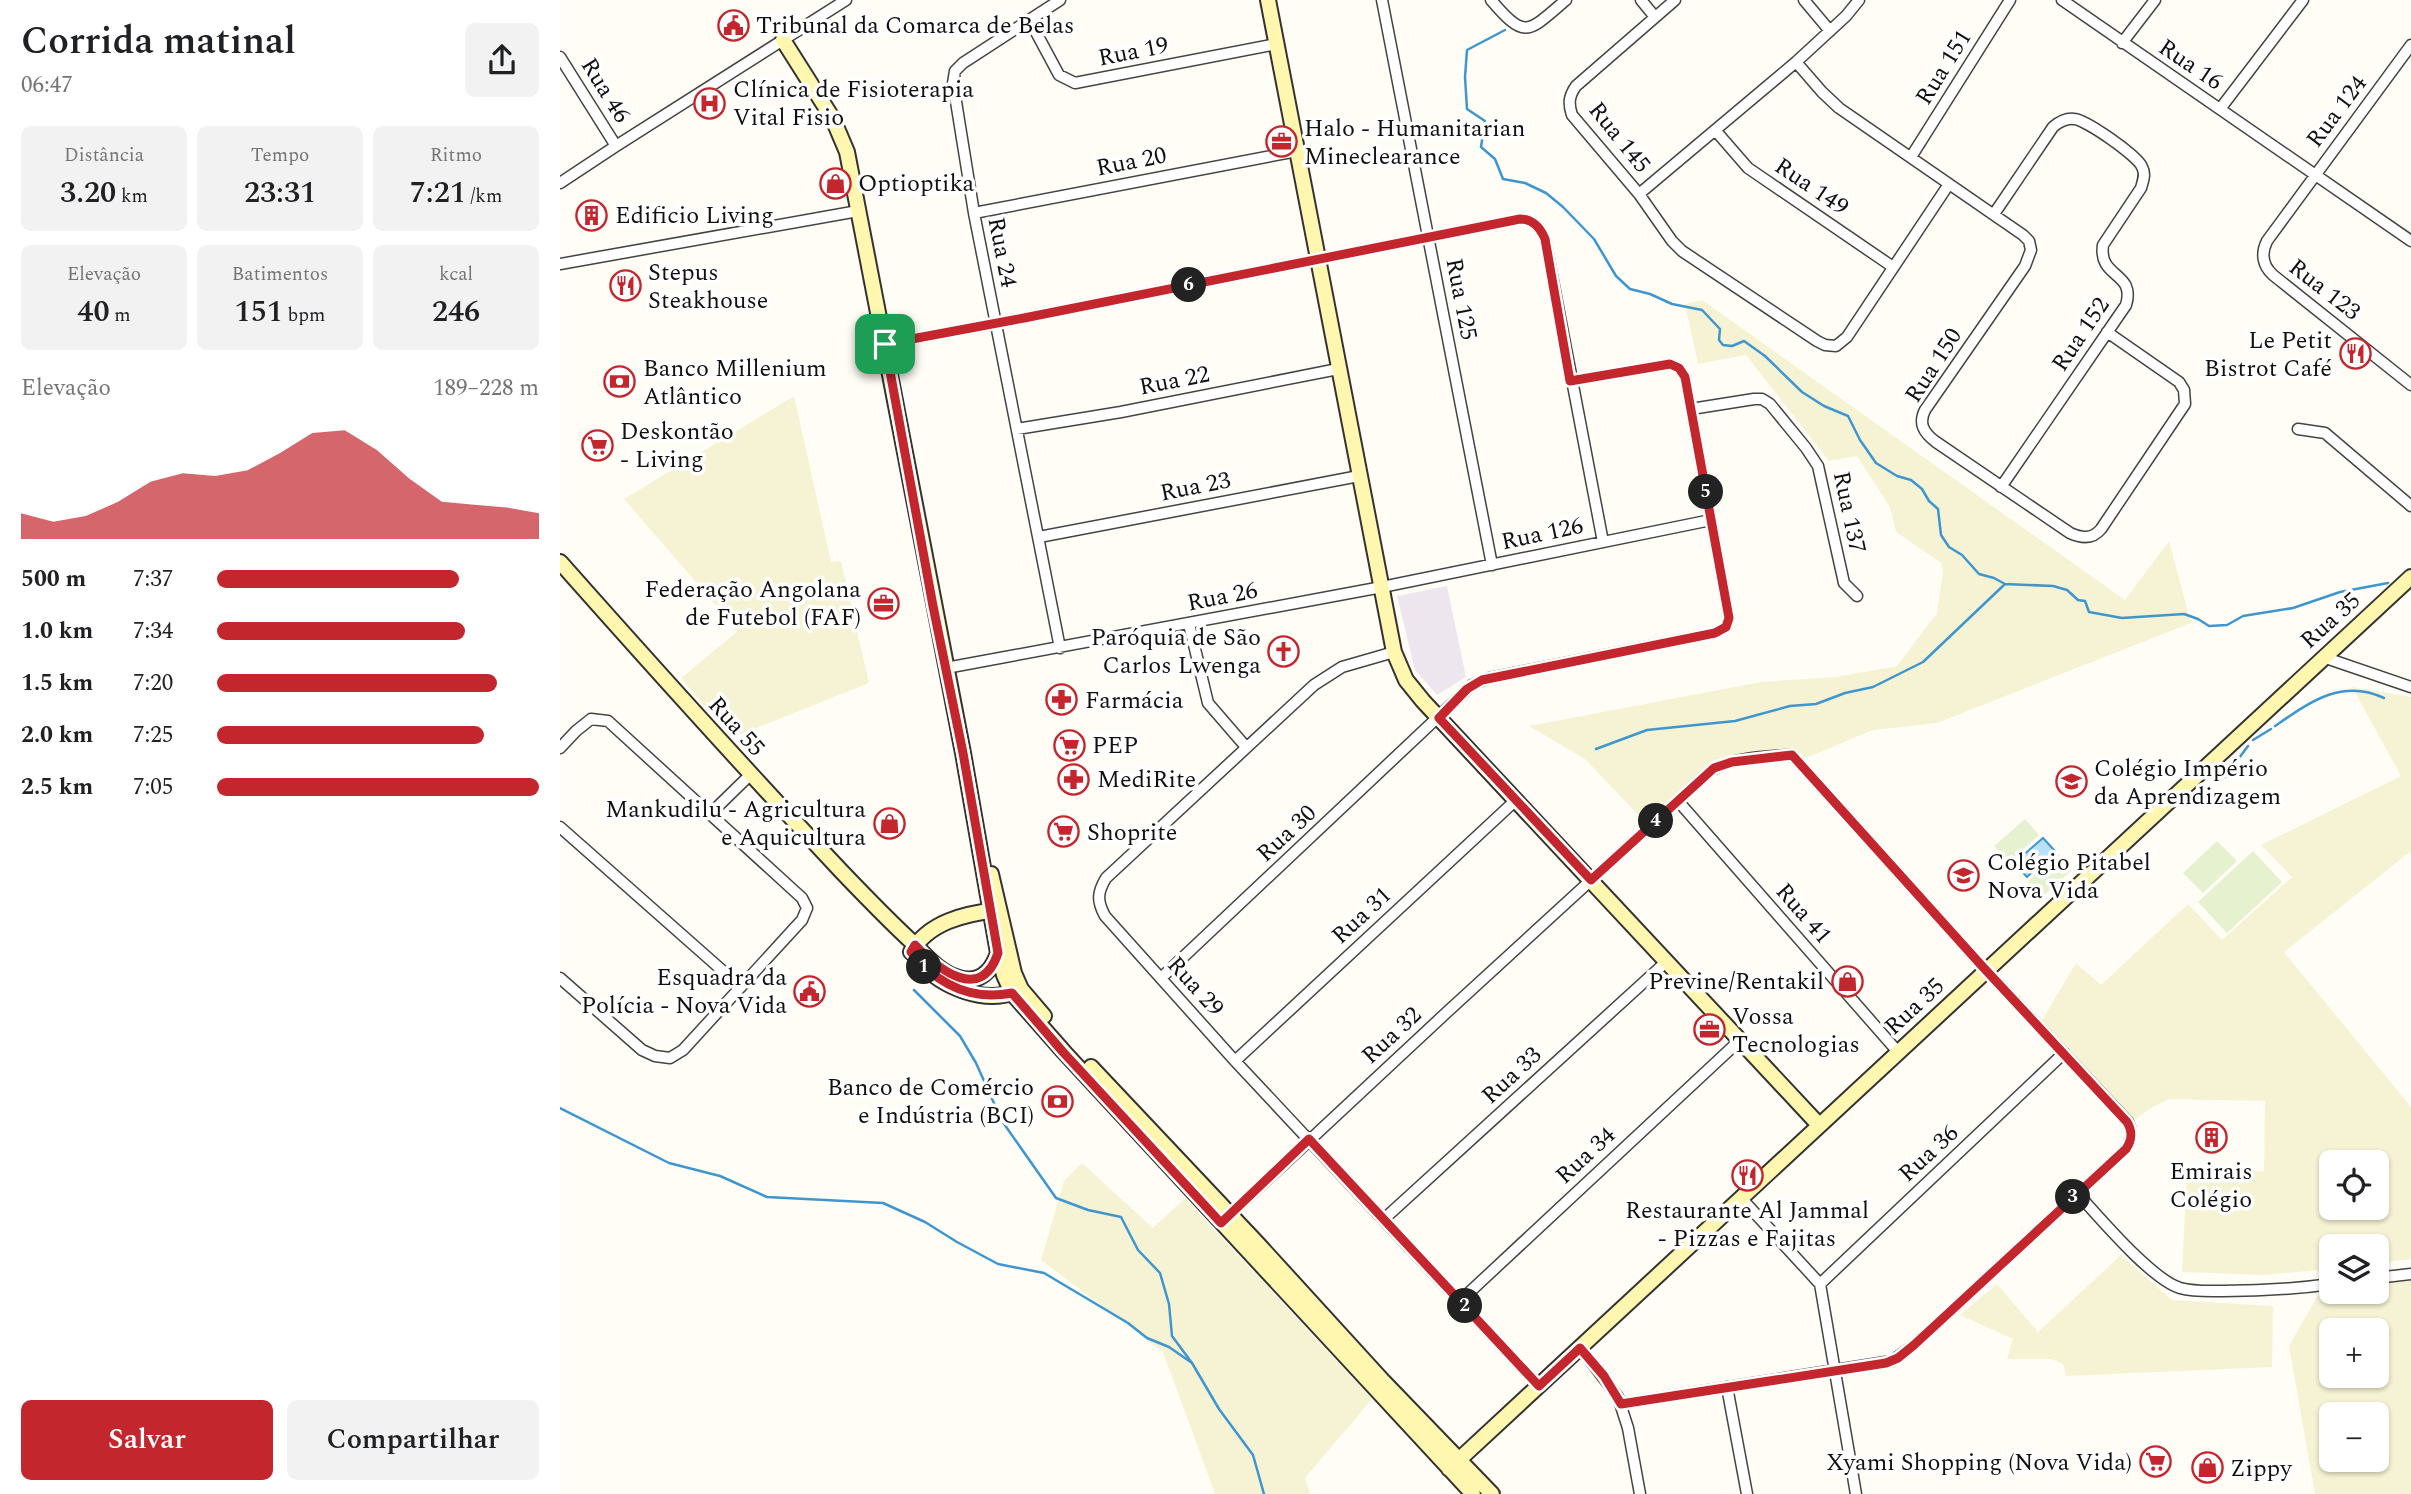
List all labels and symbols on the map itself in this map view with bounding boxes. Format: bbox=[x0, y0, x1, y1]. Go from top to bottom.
public building icon: Tribunal da Comarca de Belas bbox=[716, 8, 750, 42]
place label: Tribunal da Comarca de Belas bbox=[756, 8, 1074, 44]
street label: Rua 151 bbox=[1907, 23, 1981, 112]
street label: Rua 19 bbox=[1095, 28, 1172, 76]
street label: Rua 16 bbox=[2151, 30, 2230, 100]
street label: Rua 46 bbox=[571, 51, 639, 130]
street label: Rua 124 bbox=[2297, 68, 2376, 156]
place label: Clínica de Fisioterapia Vital Fisio bbox=[733, 72, 974, 136]
hospital icon: Clínica de Fisioterapia Vital Fisio bbox=[693, 86, 727, 120]
street label: Rua 145 bbox=[1579, 94, 1659, 181]
place label: Halo - Humanitarian Mineclearance bbox=[1304, 111, 1526, 175]
office icon: Halo - Humanitarian Mineclearance bbox=[1264, 125, 1298, 159]
street label: Rua 20 bbox=[1093, 138, 1170, 186]
street label: Rua 149 bbox=[1767, 149, 1856, 225]
shop icon: Optioptika bbox=[818, 166, 852, 200]
place label: Optioptika bbox=[858, 166, 975, 202]
building icon: Edificio Living bbox=[575, 198, 609, 232]
place label: Edificio Living bbox=[615, 198, 774, 234]
street label: Rua 24 bbox=[978, 214, 1026, 291]
street label: Rua 123 bbox=[2281, 250, 2368, 330]
place label: Stepus Steakhouse bbox=[648, 255, 768, 319]
street label: Rua 125 bbox=[1435, 255, 1487, 343]
pin: 6 bbox=[1172, 268, 1206, 302]
restaurant icon: Stepus Steakhouse bbox=[608, 269, 642, 303]
street label: Rua 152 bbox=[2043, 290, 2119, 379]
pin bbox=[855, 314, 915, 374]
street label: Rua 150 bbox=[1896, 321, 1972, 410]
place label: Le Petit Bistrot Café bbox=[2204, 323, 2332, 387]
restaurant icon: Le Petit Bistrot Café bbox=[2338, 337, 2372, 371]
place label: Banco Millenium Atlântico bbox=[643, 351, 827, 415]
street label: Rua 22 bbox=[1136, 357, 1213, 405]
bank icon: Banco Millenium Atlântico bbox=[603, 365, 637, 399]
place label: Deskontão - Living bbox=[620, 414, 734, 478]
supermarket icon: Deskontão - Living bbox=[580, 428, 614, 462]
street label: Rua 23 bbox=[1157, 463, 1234, 511]
street label: Rua 137 bbox=[1823, 468, 1875, 557]
pin: 5 bbox=[1688, 475, 1724, 510]
street label: Rua 126 bbox=[1498, 508, 1587, 560]
place label: Federação Angolana de Futebol (FAF) bbox=[645, 572, 861, 636]
street label: Rua 26 bbox=[1184, 573, 1261, 621]
street label: Rua 35 bbox=[2292, 584, 2369, 658]
office icon: Federação Angolana de Futebol (FAF) bbox=[867, 586, 901, 620]
place label: Paróquia de São Carlos Lwenga bbox=[1091, 620, 1261, 684]
church icon: Paróquia de São Carlos Lwenga bbox=[1267, 634, 1301, 668]
pharmacy icon: Farmácia bbox=[1045, 683, 1079, 717]
place label: Farmácia bbox=[1085, 683, 1184, 719]
street label: Rua 55 bbox=[699, 688, 773, 765]
supermarket icon: PEP bbox=[1052, 728, 1086, 762]
place label: PEP bbox=[1092, 728, 1138, 764]
place label: Colégio Império da Aprendizagem bbox=[2094, 751, 2281, 815]
pharmacy icon: MediRite bbox=[1057, 762, 1091, 796]
place label: MediRite bbox=[1097, 762, 1196, 798]
school or university icon: Colégio Império da Aprendizagem bbox=[2054, 765, 2088, 799]
place label: Mankudilu - Agricultura e Aquicultura bbox=[605, 792, 866, 856]
street label: Rua 30 bbox=[1248, 796, 1325, 871]
pin: 4 bbox=[1638, 804, 1674, 838]
shop icon: Mankudilu - Agricultura e Aquicultura bbox=[872, 806, 906, 840]
supermarket icon: Shoprite bbox=[1047, 815, 1081, 849]
place label: Shoprite bbox=[1087, 815, 1177, 851]
place label: Colégio Pitabel Nova Vida bbox=[1987, 845, 2151, 909]
school or university icon: Colégio Pitabel Nova Vida bbox=[1947, 859, 1981, 893]
street label: Rua 41 bbox=[1766, 875, 1840, 952]
street label: Rua 31 bbox=[1323, 878, 1400, 953]
street label: Rua 29 bbox=[1158, 948, 1232, 1025]
pin: 1 bbox=[906, 950, 942, 984]
place label: Esquadra da Polícia - Nova Vida bbox=[581, 960, 787, 1024]
place label: Previne/Rentakil bbox=[1648, 964, 1824, 1000]
shop icon: Previne/Rentakil bbox=[1830, 964, 1864, 998]
street label: Rua 35 bbox=[1876, 969, 1953, 1044]
public building icon: Esquadra da Polícia - Nova Vida bbox=[793, 974, 827, 1008]
street label: Rua 32 bbox=[1353, 998, 1430, 1073]
place label: Vossa Tecnologias bbox=[1732, 999, 1860, 1063]
office icon: Vossa Tecnologias bbox=[1692, 1013, 1726, 1047]
street label: Rua 33 bbox=[1473, 1038, 1550, 1113]
place label: Banco de Comércio e Indústria (BCI) bbox=[827, 1070, 1034, 1134]
bank icon: Banco de Comércio e Indústria (BCI) bbox=[1040, 1084, 1074, 1118]
street label: Rua 36 bbox=[1890, 1116, 1967, 1191]
street label: Rua 34 bbox=[1547, 1118, 1624, 1193]
building icon: Emirais Colégio bbox=[2194, 1120, 2228, 1154]
place label: Emirais Colégio bbox=[2169, 1154, 2253, 1218]
restaurant icon: Restaurante Al Jammal - Pizzas e Fajitas bbox=[1730, 1159, 1764, 1193]
pin: 3 bbox=[2056, 1180, 2090, 1214]
place label: Restaurante Al Jammal - Pizzas e Fajitas bbox=[1625, 1193, 1869, 1257]
pin: 2 bbox=[1448, 1288, 1482, 1324]
place label: Xyami Shopping (Nova Vida) bbox=[1826, 1445, 2132, 1481]
supermarket icon: Xyami Shopping (Nova Vida) bbox=[2138, 1445, 2172, 1479]
shop icon: Zippy bbox=[2190, 1451, 2224, 1485]
place label: Zippy bbox=[2230, 1451, 2293, 1487]

